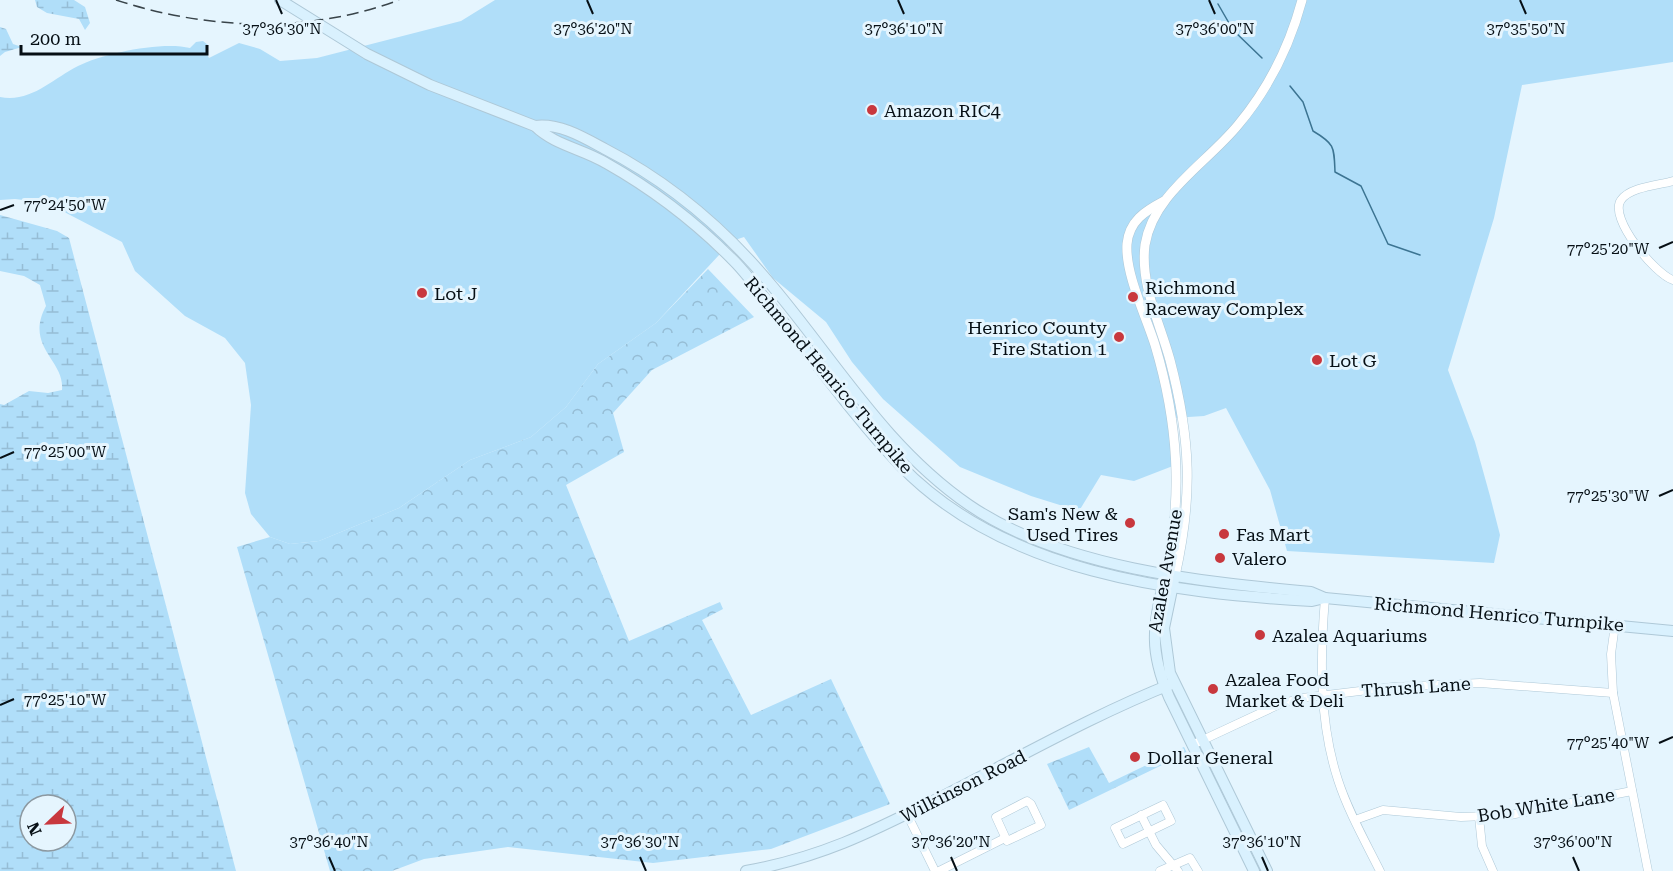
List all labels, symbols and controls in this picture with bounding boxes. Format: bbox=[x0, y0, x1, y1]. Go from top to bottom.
scale bar bbox=[21, 18, 207, 56]
text: 37°36'30"N bbox=[242, 20, 322, 38]
text: 37°36'20"N bbox=[553, 20, 633, 38]
text: 37°36'10"N bbox=[864, 20, 944, 38]
text: 37°36'00"N bbox=[1175, 20, 1255, 38]
text: 37°35'50"N bbox=[1486, 20, 1566, 38]
text: 200 m bbox=[30, 28, 81, 49]
place label: Amazon RIC4 bbox=[884, 100, 1001, 121]
marker: Amazon RIC4 bbox=[865, 103, 879, 117]
text: 77°24'50"W bbox=[24, 196, 107, 214]
text: 77°25'20"W bbox=[1567, 240, 1650, 258]
street label: Richmond Henrico Turnpike bbox=[740, 272, 918, 478]
place label: Richmond Raceway Complex bbox=[1145, 277, 1304, 319]
place label: Lot J bbox=[434, 283, 478, 304]
marker: Lot J bbox=[415, 286, 429, 300]
marker: Richmond Raceway Complex bbox=[1126, 290, 1140, 304]
place label: Henrico County Fire Station 1 bbox=[967, 317, 1107, 359]
marker: Henrico County Fire Station 1 bbox=[1112, 330, 1126, 344]
place label: Lot G bbox=[1329, 350, 1377, 371]
marker: Lot G bbox=[1310, 353, 1324, 367]
text: 77°25'00"W bbox=[24, 443, 107, 461]
text: 77°25'30"W bbox=[1567, 487, 1650, 505]
place label: Sam's New & Used Tires bbox=[1008, 503, 1118, 545]
street label: Azalea Avenue bbox=[1144, 507, 1186, 634]
marker: Sam's New & Used Tires bbox=[1123, 516, 1137, 530]
place label: Fas Mart bbox=[1236, 524, 1310, 545]
marker: Fas Mart bbox=[1217, 527, 1231, 541]
place label: Valero bbox=[1232, 548, 1287, 569]
marker: Valero bbox=[1213, 551, 1227, 565]
street label: Richmond Henrico Turnpike bbox=[1373, 593, 1625, 635]
place label: Azalea Aquariums bbox=[1272, 625, 1427, 646]
marker: Azalea Aquariums bbox=[1253, 628, 1267, 642]
place label: Azalea Food Market & Deli bbox=[1225, 669, 1344, 711]
street label: Thrush Lane bbox=[1361, 673, 1472, 701]
marker: Azalea Food Market & Deli bbox=[1206, 682, 1220, 696]
text: 77°25'10"W bbox=[24, 691, 107, 709]
text: 77°25'40"W bbox=[1567, 734, 1650, 752]
street label: Wilkinson Road bbox=[897, 745, 1030, 827]
place label: Dollar General bbox=[1147, 747, 1274, 768]
marker: Dollar General bbox=[1128, 750, 1142, 764]
street label: Bob White Lane bbox=[1476, 784, 1616, 826]
north arrow bbox=[18, 793, 78, 853]
text: N bbox=[23, 819, 46, 838]
text: 37°36'40"N bbox=[289, 833, 369, 851]
text: 37°36'30"N bbox=[600, 833, 680, 851]
text: 37°36'20"N bbox=[911, 833, 991, 851]
text: 37°36'10"N bbox=[1222, 833, 1302, 851]
text: 37°36'00"N bbox=[1533, 833, 1613, 851]

